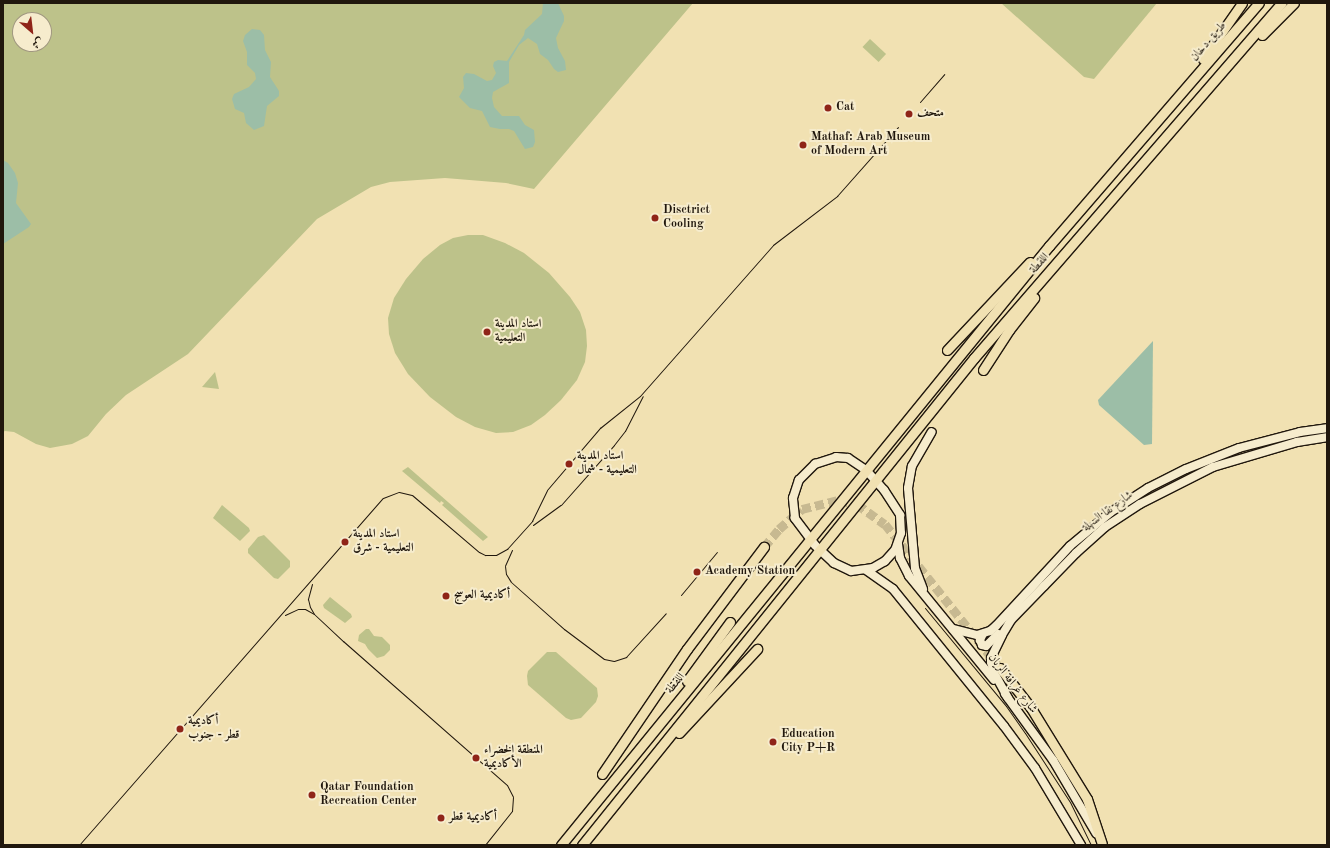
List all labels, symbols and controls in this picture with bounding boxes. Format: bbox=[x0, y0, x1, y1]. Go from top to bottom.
north arrow bbox=[12, 12, 52, 52]
street label: طريق دخان bbox=[1188, 19, 1230, 65]
text: ش bbox=[30, 35, 45, 50]
place label: Cat bbox=[836, 101, 854, 115]
marker: Cat bbox=[823, 103, 833, 113]
place label: متحف bbox=[917, 107, 944, 121]
marker: متحف bbox=[904, 109, 914, 119]
place label: Mathaf: Arab Museum of Modern Art bbox=[811, 131, 930, 159]
marker: Mathaf: Arab Museum of Modern Art bbox=[798, 140, 808, 150]
place label: Disctrict Cooling bbox=[663, 204, 710, 232]
marker: Disctrict Cooling bbox=[650, 213, 660, 223]
street label: اللقطة bbox=[1027, 251, 1053, 277]
place label: استاد المدينة التعليمية bbox=[495, 318, 541, 346]
marker: استاد المدينة التعليمية bbox=[482, 327, 492, 337]
place label: استاد المدينة التعليمية - شمال bbox=[577, 450, 637, 478]
marker: استاد المدينة التعليمية - شمال bbox=[564, 459, 574, 469]
street label: شارع نقا السهلة bbox=[1080, 489, 1136, 535]
place label: استاد المدينة التعليمية - شرق bbox=[353, 528, 414, 556]
marker: استاد المدينة التعليمية - شرق bbox=[340, 537, 350, 547]
place label: Academy Station bbox=[705, 565, 795, 579]
marker: Academy Station bbox=[692, 567, 702, 577]
place label: أكاديمية العوسج bbox=[454, 589, 510, 603]
marker: أكاديمية العوسج bbox=[441, 591, 451, 601]
street label: شارع غرافة الريان bbox=[984, 651, 1040, 717]
street label: اللقطة bbox=[663, 671, 689, 697]
place label: أكاديمية قطر - جنوب bbox=[188, 715, 239, 743]
marker: أكاديمية قطر - جنوب bbox=[175, 724, 185, 734]
place label: Education City P+R bbox=[781, 728, 835, 756]
marker: Education City P+R bbox=[768, 737, 778, 747]
place label: المنطقة الخضراء الأكاديمية bbox=[484, 744, 543, 772]
marker: المنطقة الخضراء الأكاديمية bbox=[471, 753, 481, 763]
place label: Qatar Foundation Recreation Center bbox=[320, 781, 417, 809]
marker: Qatar Foundation Recreation Center bbox=[307, 790, 317, 800]
place label: أكاديمية قطر bbox=[449, 811, 497, 825]
marker: أكاديمية قطر bbox=[436, 813, 446, 823]

